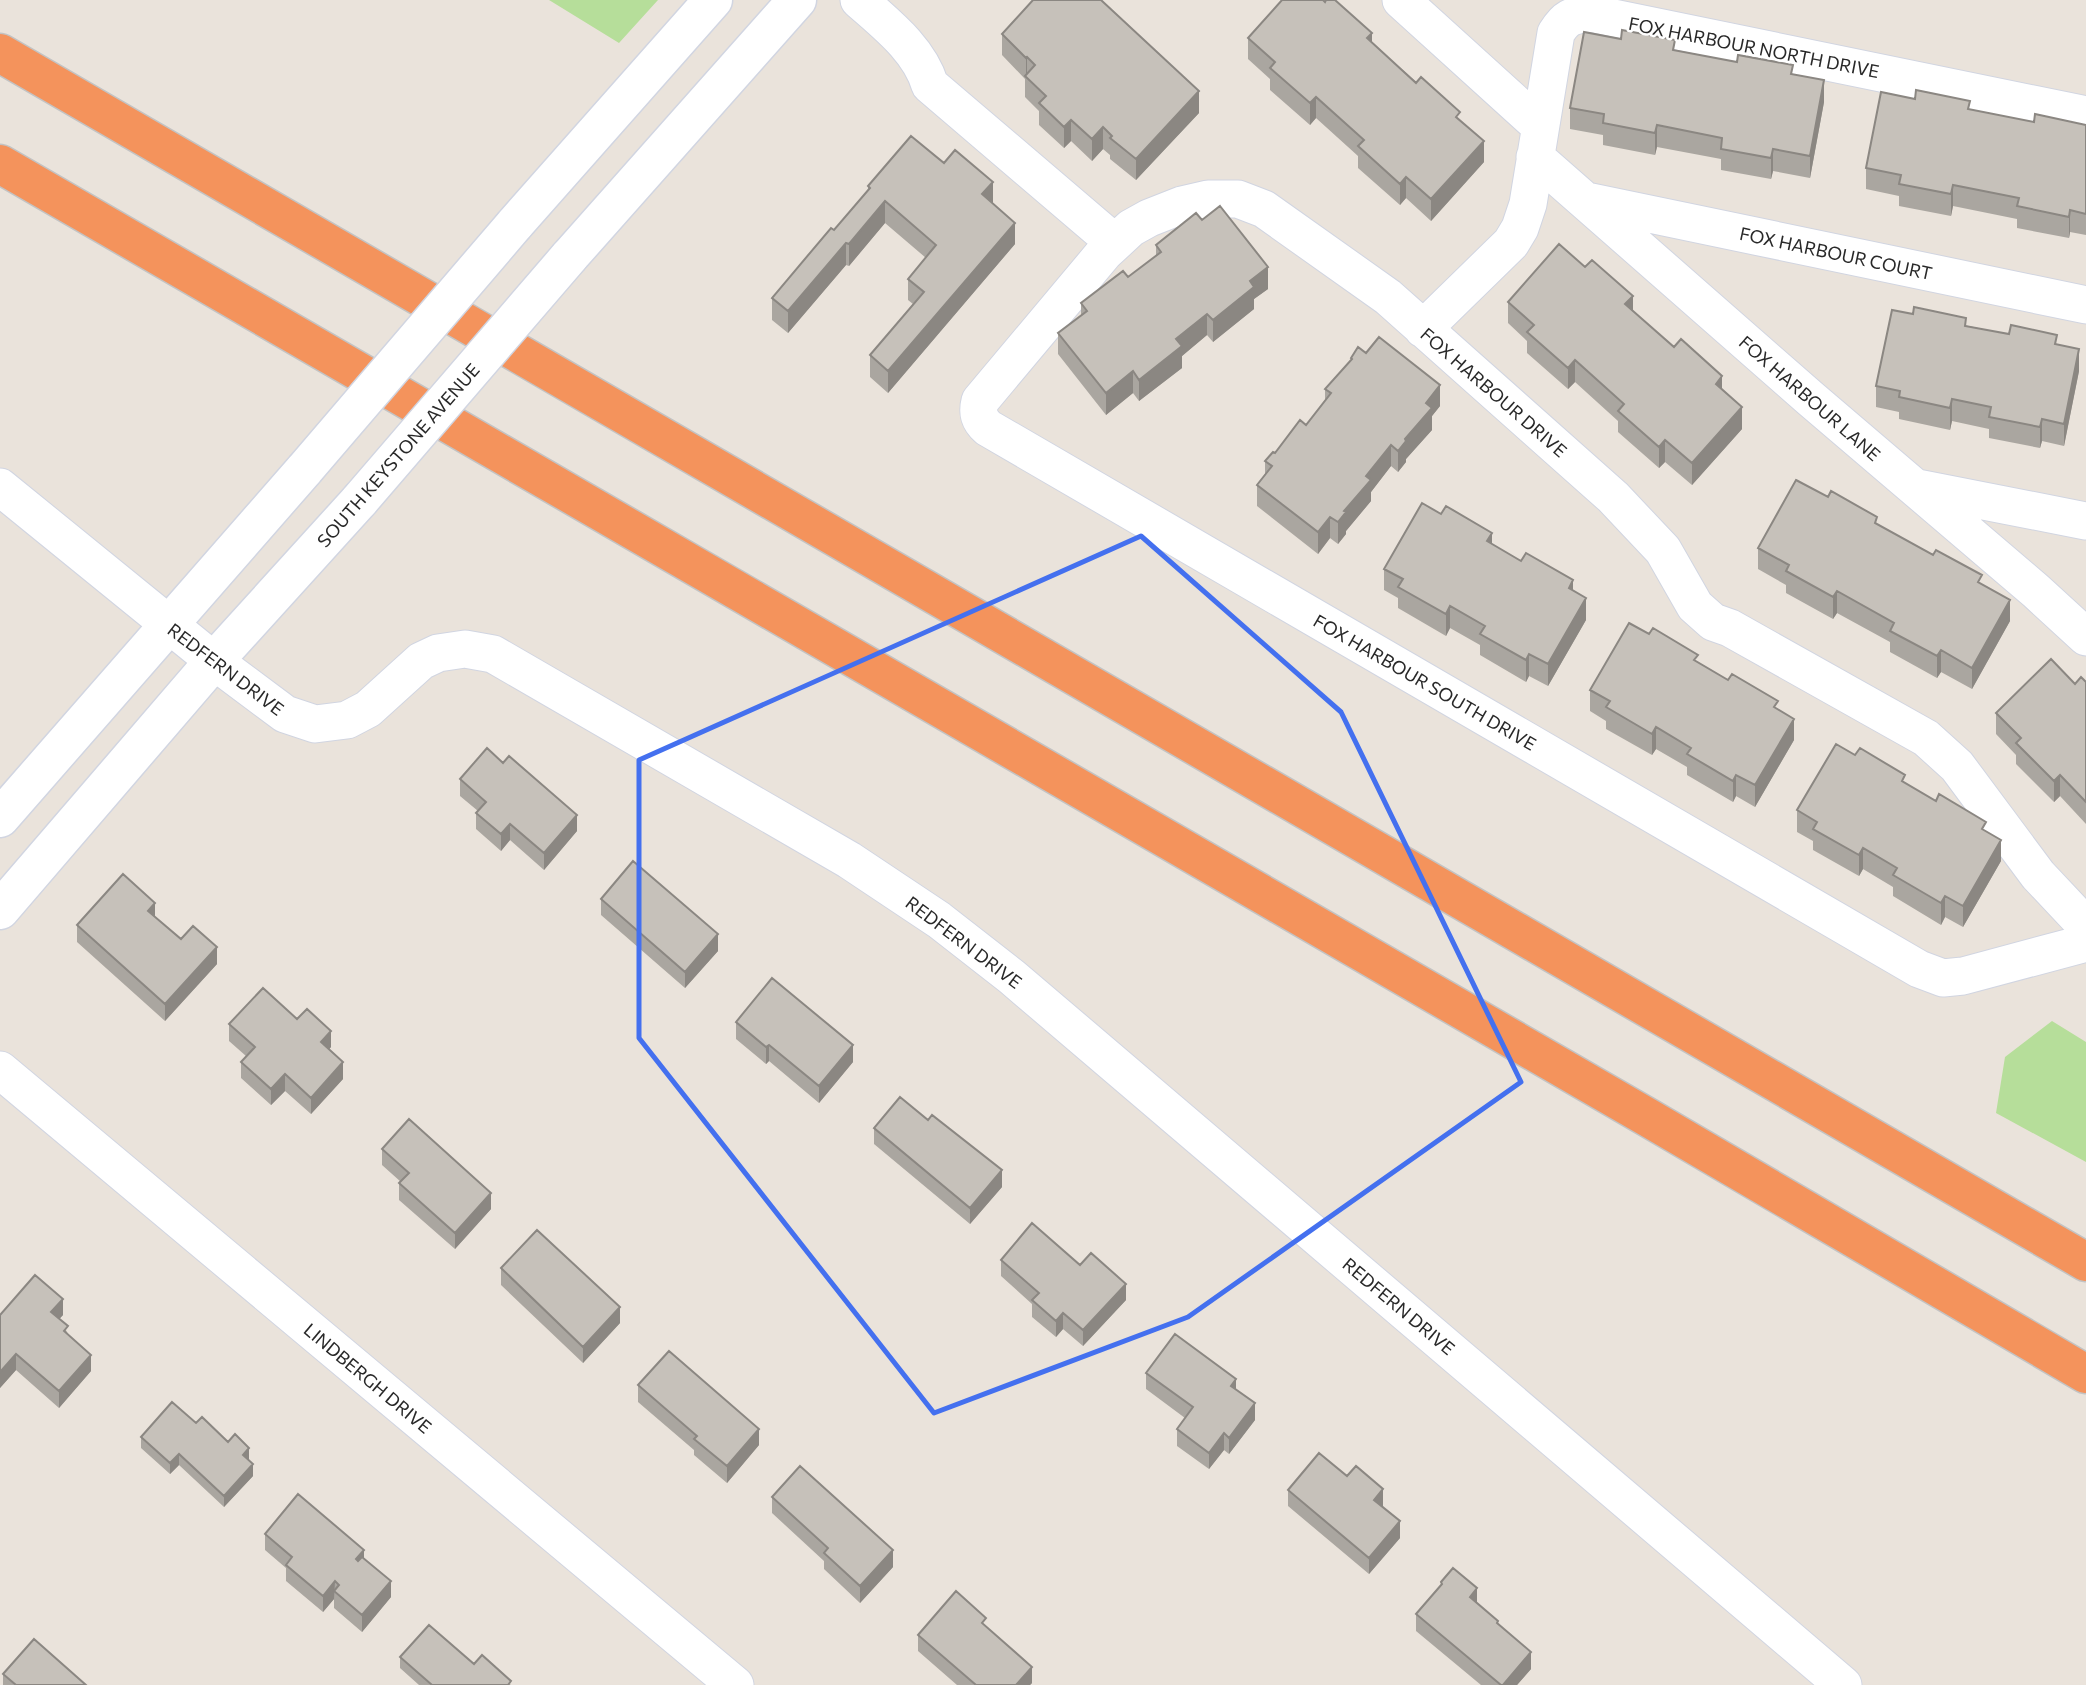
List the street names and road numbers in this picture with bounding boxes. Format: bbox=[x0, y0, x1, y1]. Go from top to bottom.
street label: FOX HARBOUR NORTH DRIVE bbox=[1627, 12, 1881, 82]
street label: FOX HARBOUR COURT bbox=[1738, 222, 1934, 284]
street label: FOX HARBOUR DRIVE bbox=[1416, 323, 1572, 461]
street label: FOX HARBOUR LANE bbox=[1735, 331, 1885, 465]
street label: SOUTH KEYSTONE AVENUE bbox=[312, 359, 484, 551]
street label: FOX HARBOUR SOUTH DRIVE bbox=[1310, 609, 1540, 755]
street label: REDFERN DRIVE bbox=[164, 618, 288, 720]
street label: REDFERN DRIVE bbox=[902, 891, 1026, 993]
street label: REDFERN DRIVE bbox=[1339, 1253, 1459, 1359]
street label: LINDBERGH DRIVE bbox=[300, 1318, 436, 1438]

